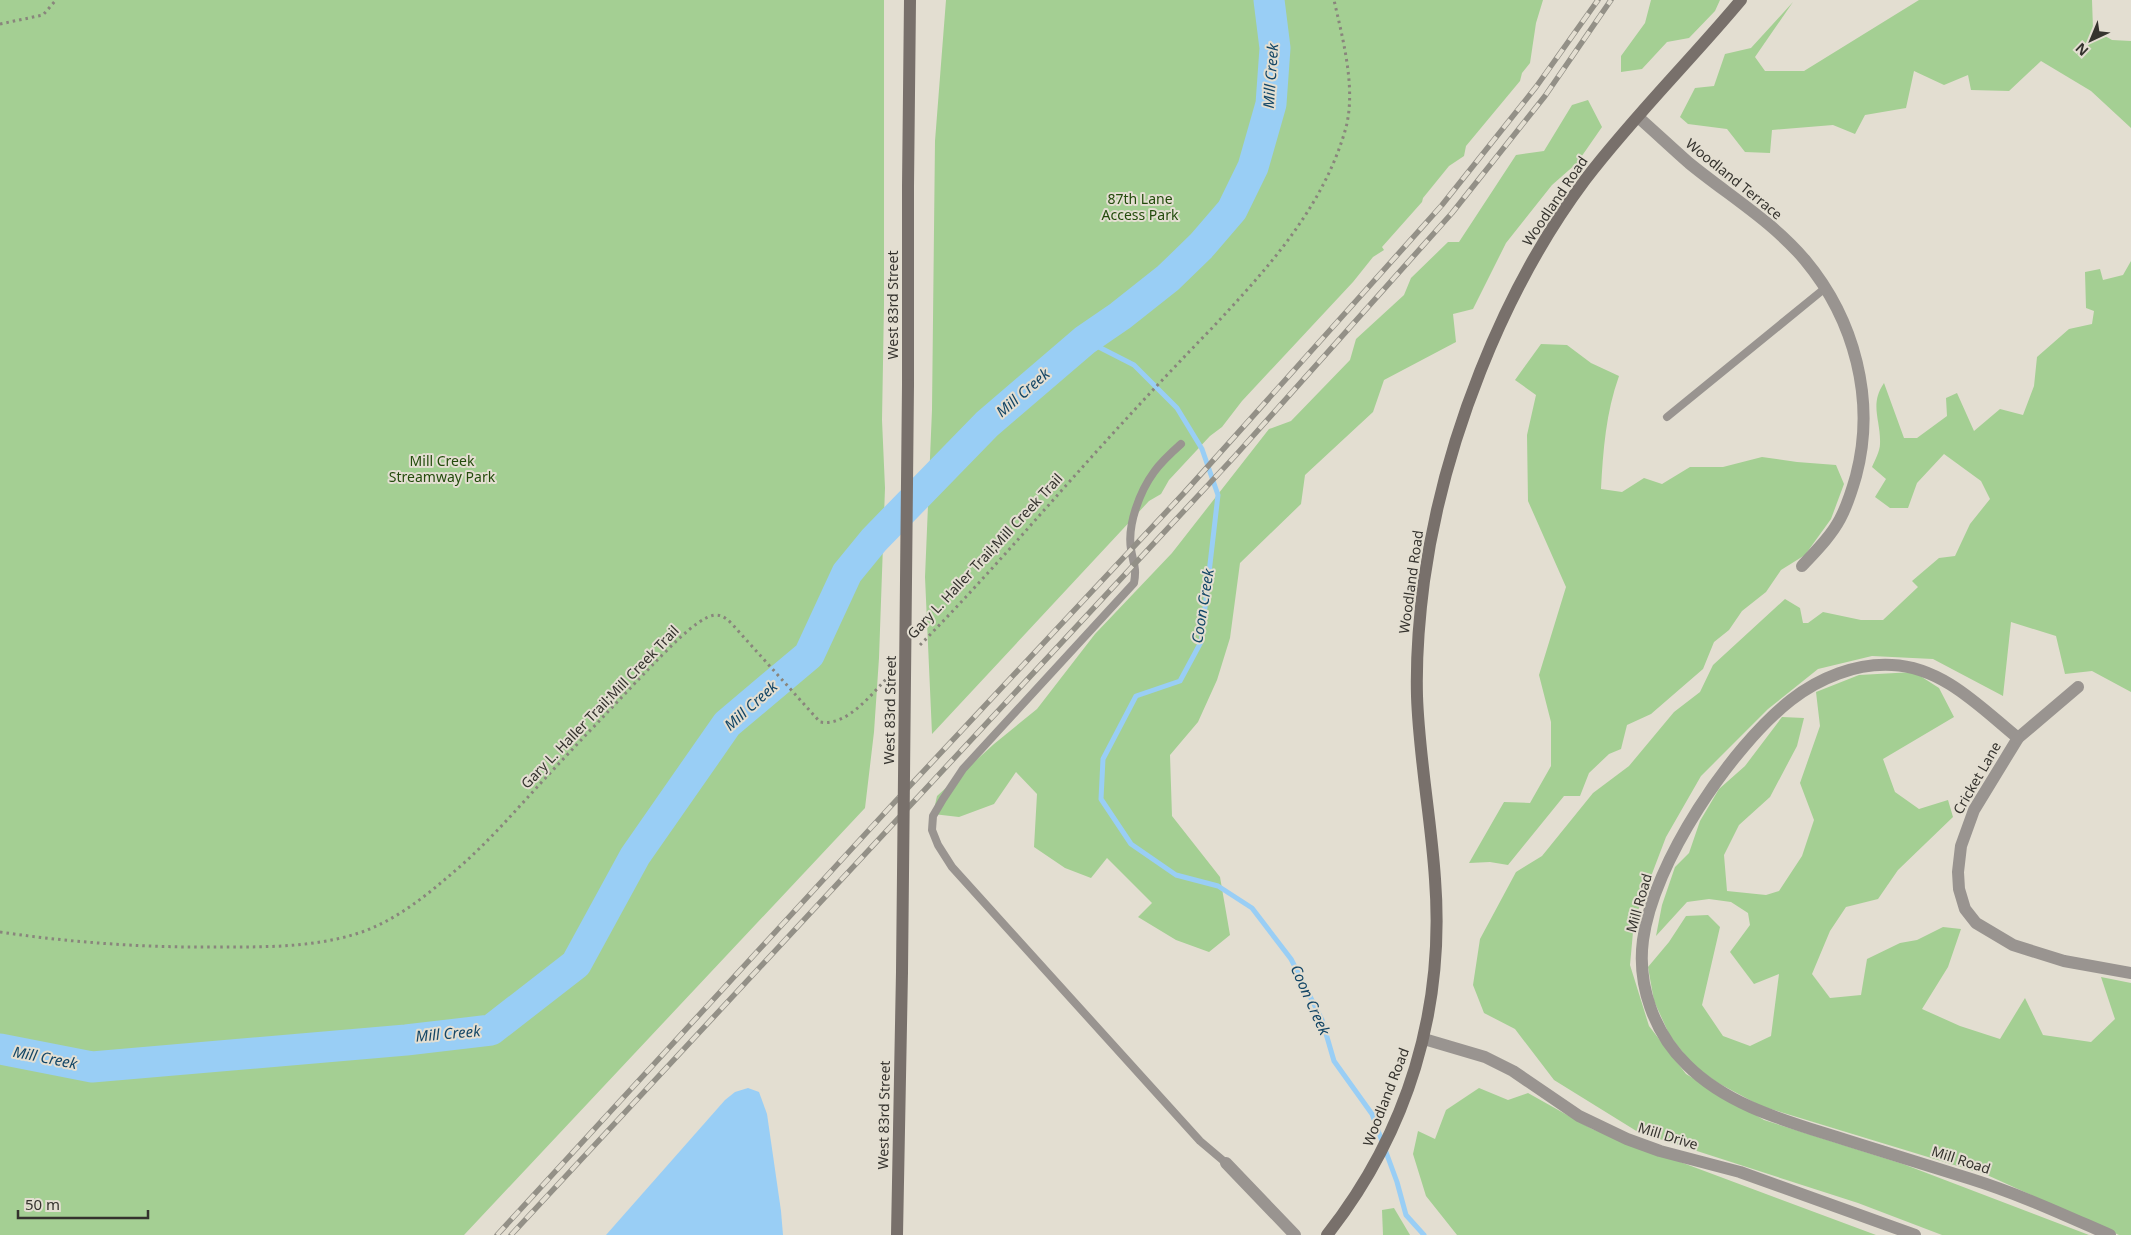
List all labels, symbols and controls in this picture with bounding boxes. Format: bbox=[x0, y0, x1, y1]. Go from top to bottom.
north arrow bbox=[2066, 15, 2116, 65]
text: N bbox=[2071, 39, 2092, 61]
water label: Mill Creek bbox=[1258, 42, 1282, 109]
street label: Woodland Terrace bbox=[1682, 134, 1787, 224]
street label: Woodland Road bbox=[1518, 152, 1592, 249]
park label: 87th Lane Access Park bbox=[1102, 189, 1179, 224]
street label: West 83rd Street bbox=[883, 251, 902, 359]
water label: Mill Creek bbox=[991, 363, 1054, 421]
park label: Mill Creek Streamway Park bbox=[389, 451, 496, 486]
street label: Gary L. Haller Trail;Mill Creek Trail bbox=[903, 469, 1066, 642]
street label: Woodland Road bbox=[1394, 529, 1427, 635]
water label: Coon Creek bbox=[1186, 567, 1218, 645]
street label: Gary L. Haller Trail;Mill Creek Trail bbox=[517, 621, 683, 792]
street label: West 83rd Street bbox=[879, 655, 900, 765]
water label: Mill Creek bbox=[719, 676, 782, 734]
street label: Cricket Lane bbox=[1948, 738, 2005, 817]
street label: Mill Road bbox=[1621, 871, 1656, 935]
water label: Coon Creek bbox=[1286, 961, 1336, 1039]
water label: Mill Creek bbox=[415, 1020, 482, 1046]
water label: Mill Creek bbox=[11, 1041, 80, 1073]
street label: Woodland Road bbox=[1358, 1045, 1413, 1149]
street label: West 83rd Street bbox=[873, 1060, 894, 1170]
street label: Mill Drive bbox=[1636, 1117, 1701, 1154]
street label: Mill Road bbox=[1929, 1141, 1993, 1178]
scale bar bbox=[18, 1188, 148, 1220]
text: 50 m bbox=[25, 1194, 60, 1214]

